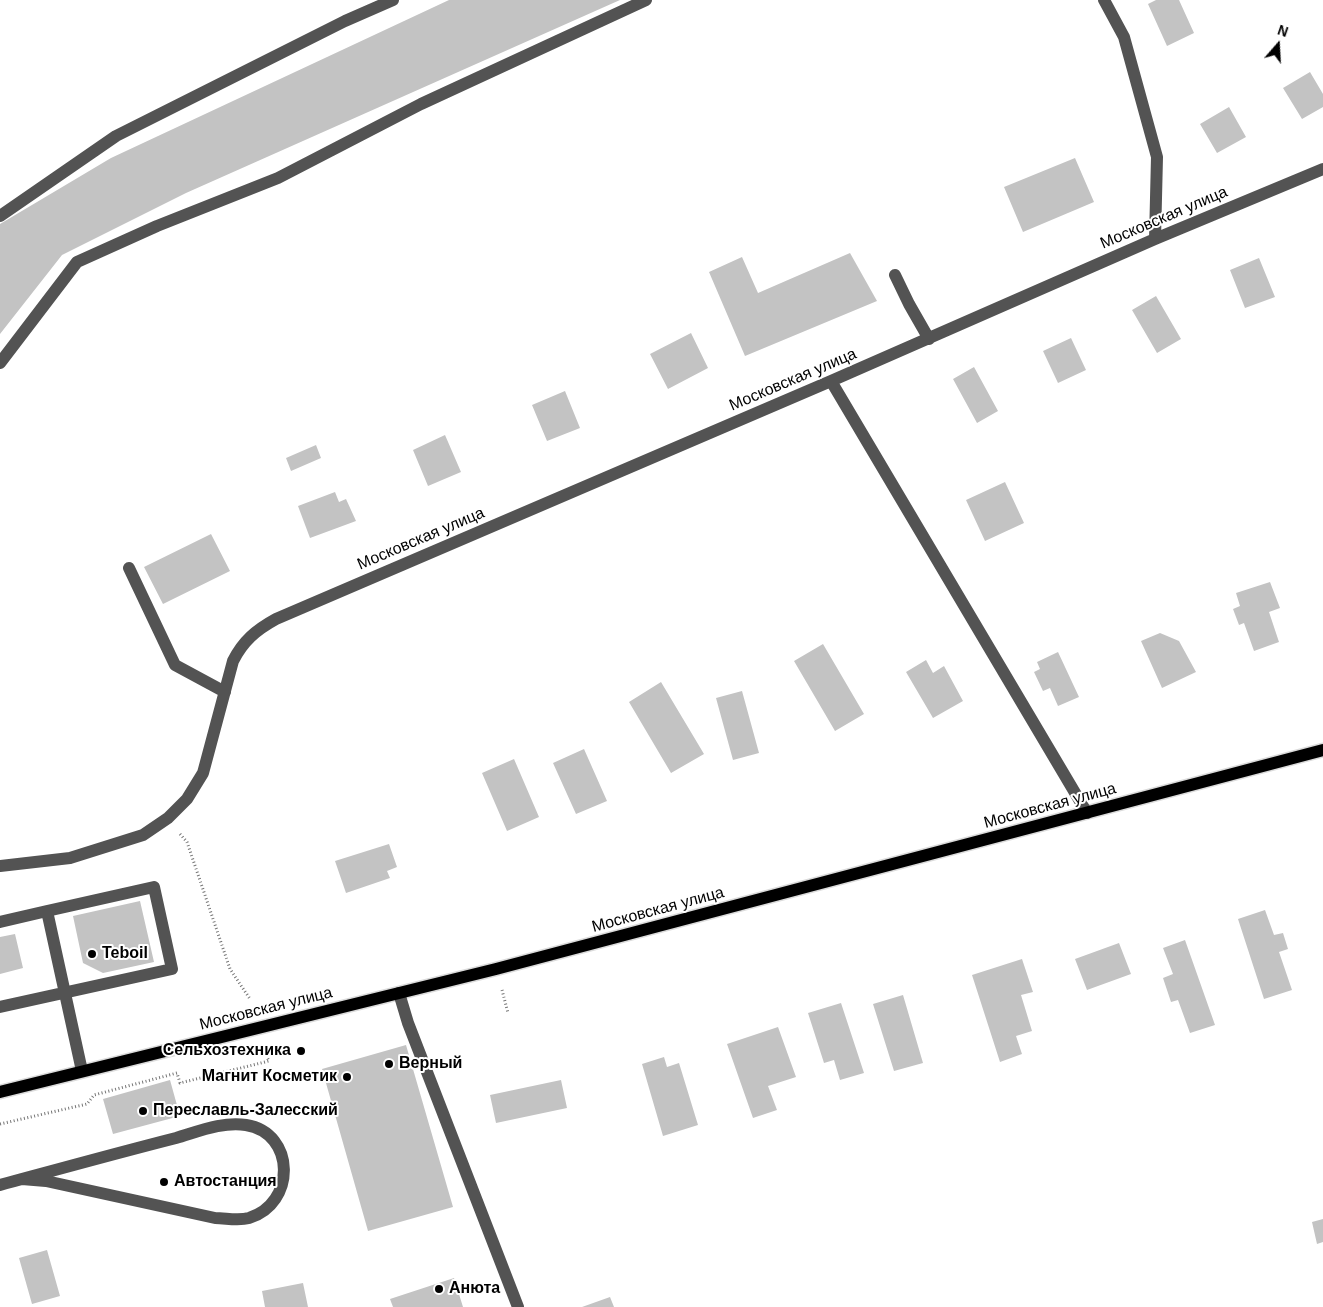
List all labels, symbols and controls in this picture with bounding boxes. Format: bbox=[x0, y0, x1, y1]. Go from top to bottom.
north arrow bbox=[1253, 20, 1303, 70]
text: N bbox=[1275, 22, 1290, 40]
street label: Московская улица bbox=[1098, 183, 1230, 253]
street label: Московская улица bbox=[727, 345, 859, 415]
street label: Московская улица bbox=[355, 504, 487, 574]
street label: Московская улица bbox=[982, 779, 1118, 833]
street label: Московская улица bbox=[590, 883, 726, 937]
place label: Teboil bbox=[102, 944, 148, 964]
marker: Teboil bbox=[86, 948, 98, 960]
street label: Московская улица bbox=[198, 983, 334, 1035]
place label: Сельхозтехника bbox=[163, 1041, 291, 1061]
marker: Сельхозтехника bbox=[295, 1045, 307, 1057]
place label: Верный bbox=[399, 1054, 462, 1074]
marker: Верный bbox=[383, 1058, 395, 1070]
place label: Магнит Косметик bbox=[202, 1067, 337, 1087]
marker: Магнит Косметик bbox=[341, 1071, 353, 1083]
place label: Переславль-Залесский bbox=[153, 1101, 338, 1121]
marker: Переславль-Залесский bbox=[137, 1105, 149, 1117]
place label: Автостанция bbox=[174, 1172, 277, 1192]
marker: Автостанция bbox=[158, 1176, 170, 1188]
place label: Анюта bbox=[449, 1279, 500, 1299]
marker: Анюта bbox=[433, 1283, 445, 1295]

